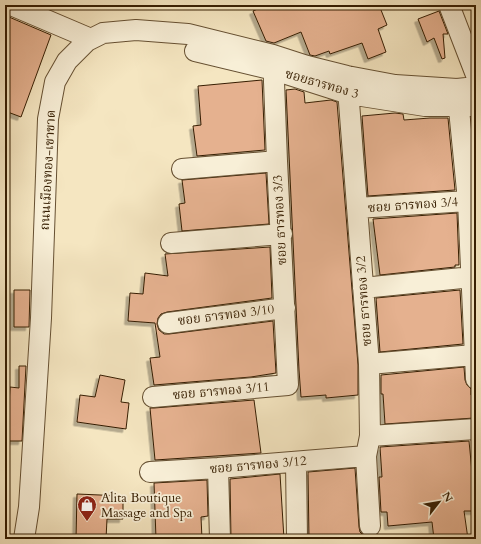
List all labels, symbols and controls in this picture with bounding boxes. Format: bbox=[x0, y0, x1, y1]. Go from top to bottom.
street label: ซอยธารทอง 3 bbox=[283, 65, 361, 103]
street label: ถนนเมืองทอง-เขาขาด bbox=[36, 109, 60, 231]
street label: ซอย ธารทอง 3/3 bbox=[269, 174, 291, 266]
street label: ซอย ธารทอง 3/4 bbox=[367, 193, 459, 217]
street label: ซอย ธารทอง 3/2 bbox=[352, 255, 376, 347]
street label: ซอย ธารทอง 3/10 bbox=[177, 300, 276, 330]
street label: ซอย ธารทอง 3/11 bbox=[172, 378, 270, 404]
street label: ซอย ธารทอง 3/12 bbox=[209, 452, 308, 478]
north arrow bbox=[419, 482, 459, 522]
place label: Alita Boutique Massage and Spa bbox=[101, 489, 193, 522]
text: N bbox=[438, 489, 456, 505]
shop icon: Alita Boutique Massage and Spa bbox=[76, 494, 98, 522]

